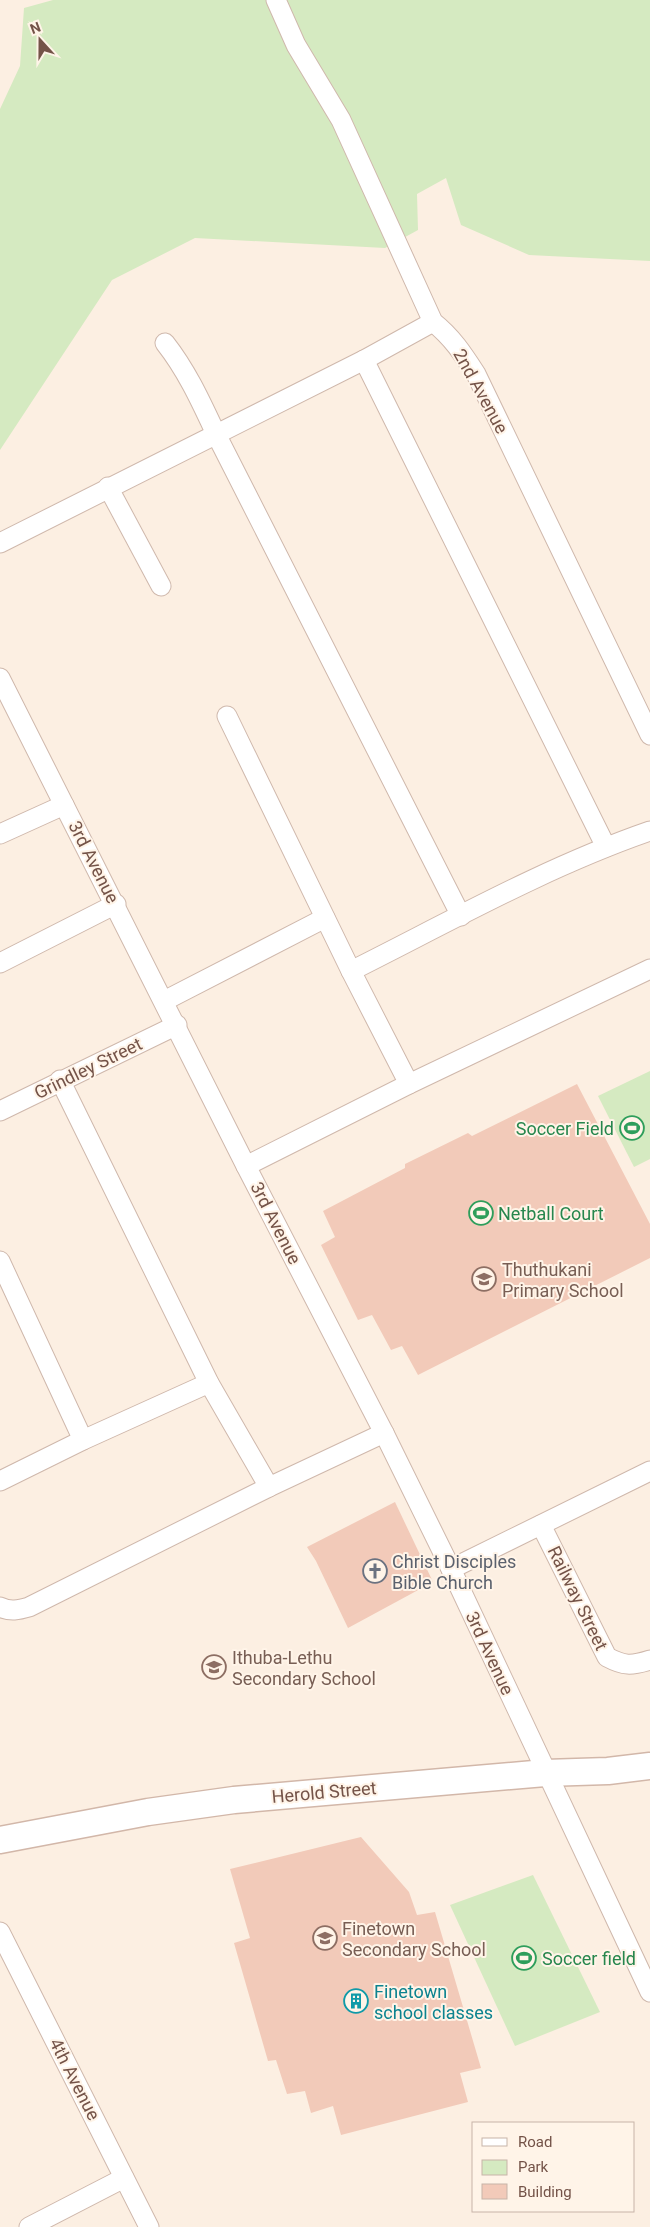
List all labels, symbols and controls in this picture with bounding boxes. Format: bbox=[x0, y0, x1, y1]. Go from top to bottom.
north arrow bbox=[15, 15, 65, 65]
text: N bbox=[28, 19, 43, 37]
street label: 2nd Avenue bbox=[449, 345, 513, 437]
street label: 3rd Avenue bbox=[64, 817, 124, 907]
street label: Grindley Street bbox=[31, 1033, 145, 1103]
sports icon: Soccer Field bbox=[619, 1115, 645, 1141]
place label: Soccer Field bbox=[516, 1118, 614, 1139]
street label: 3rd Avenue bbox=[246, 1178, 306, 1268]
sports icon: Netball Court bbox=[468, 1200, 494, 1226]
place label: Netball Court bbox=[498, 1203, 604, 1224]
place label: Thuthukani Primary School bbox=[502, 1259, 624, 1301]
school or university icon: Thuthukani Primary School bbox=[471, 1266, 497, 1292]
street label: Railway Street bbox=[544, 1542, 612, 1654]
place label: Christ Disciples Bible Church bbox=[392, 1551, 516, 1593]
church icon: Christ Disciples Bible Church bbox=[362, 1558, 388, 1584]
street label: 3rd Avenue bbox=[462, 1608, 518, 1698]
place label: Ithuba-Lethu Secondary School bbox=[232, 1647, 376, 1689]
school or university icon: Ithuba-Lethu Secondary School bbox=[201, 1654, 227, 1680]
street label: Herold Street bbox=[271, 1777, 377, 1807]
place label: Finetown Secondary School bbox=[342, 1918, 486, 1960]
school or university icon: Finetown Secondary School bbox=[312, 1925, 338, 1951]
sports icon: Soccer field bbox=[511, 1945, 537, 1971]
place label: Soccer field bbox=[542, 1948, 636, 1969]
place label: Finetown school classes bbox=[374, 1981, 493, 2023]
building icon: Finetown school classes bbox=[343, 1988, 369, 2014]
street label: 4th Avenue bbox=[45, 2034, 105, 2124]
legend bbox=[472, 2122, 635, 2212]
text: Road bbox=[518, 2133, 552, 2151]
text: Park bbox=[518, 2158, 549, 2176]
text: Building bbox=[518, 2183, 572, 2201]

